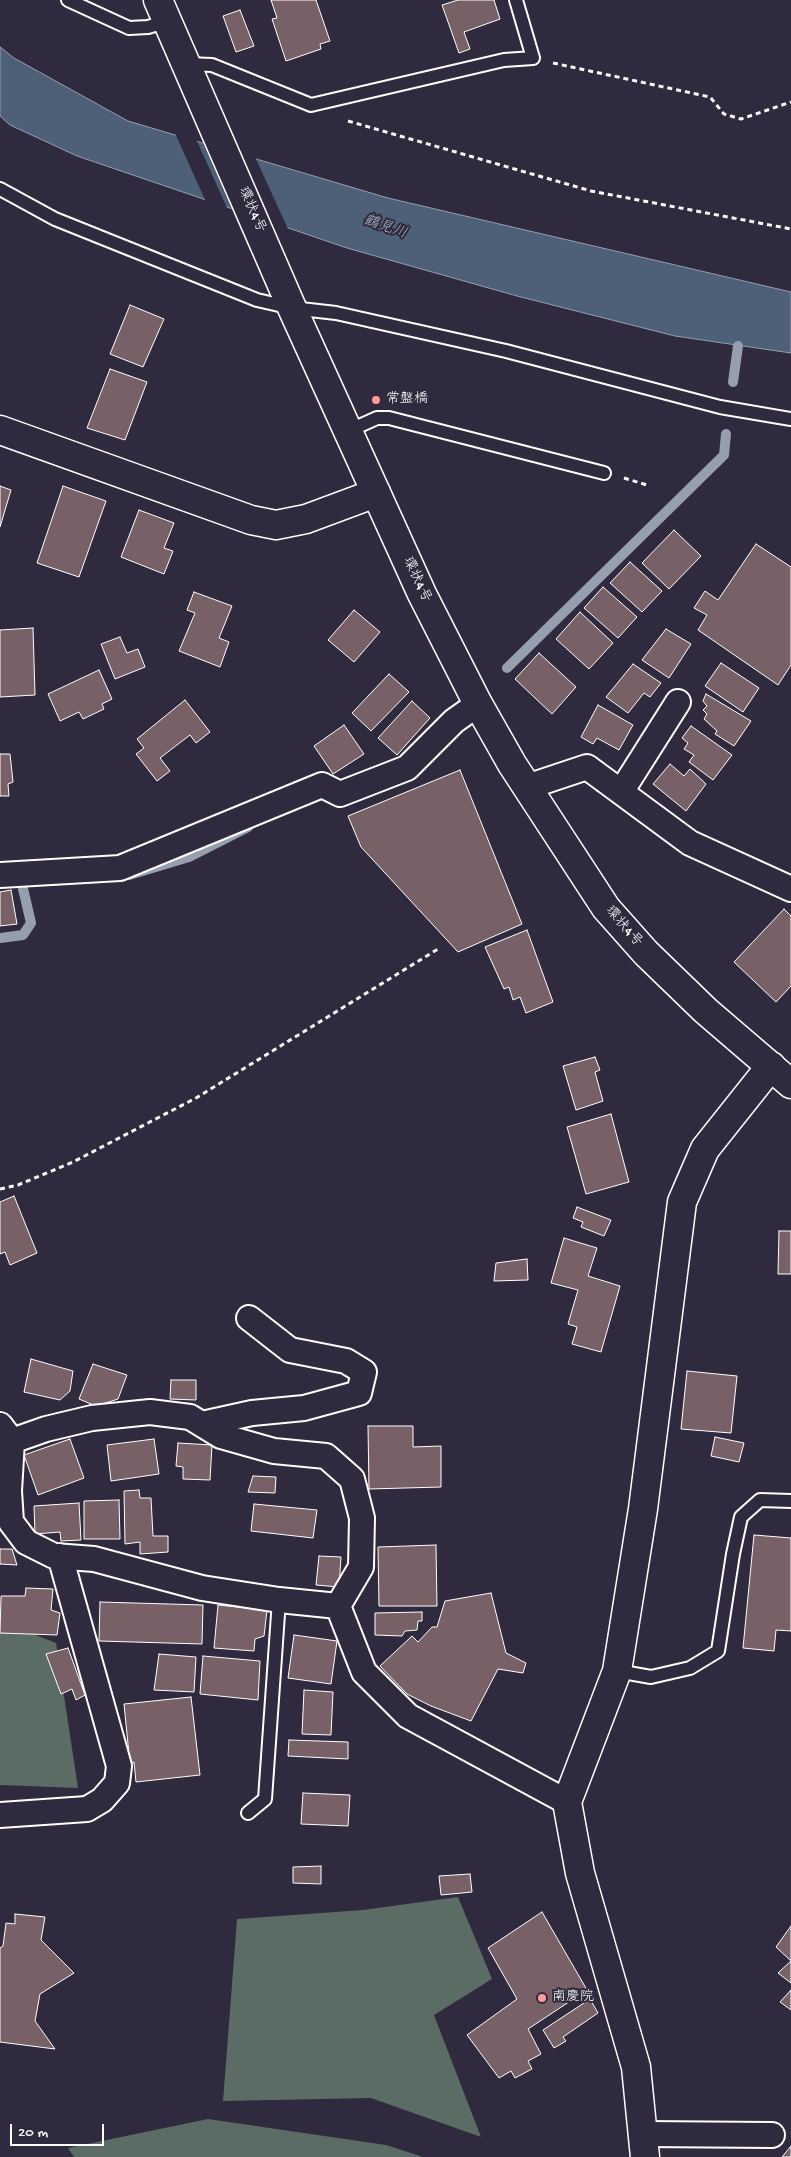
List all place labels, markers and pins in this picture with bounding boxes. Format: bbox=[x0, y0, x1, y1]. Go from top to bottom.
place label: 常盤橋 bbox=[386, 392, 428, 408]
marker: 常盤橋 bbox=[370, 394, 382, 406]
place label: 南慶院 bbox=[552, 1990, 594, 2006]
marker: 南慶院 bbox=[536, 1992, 548, 2004]

